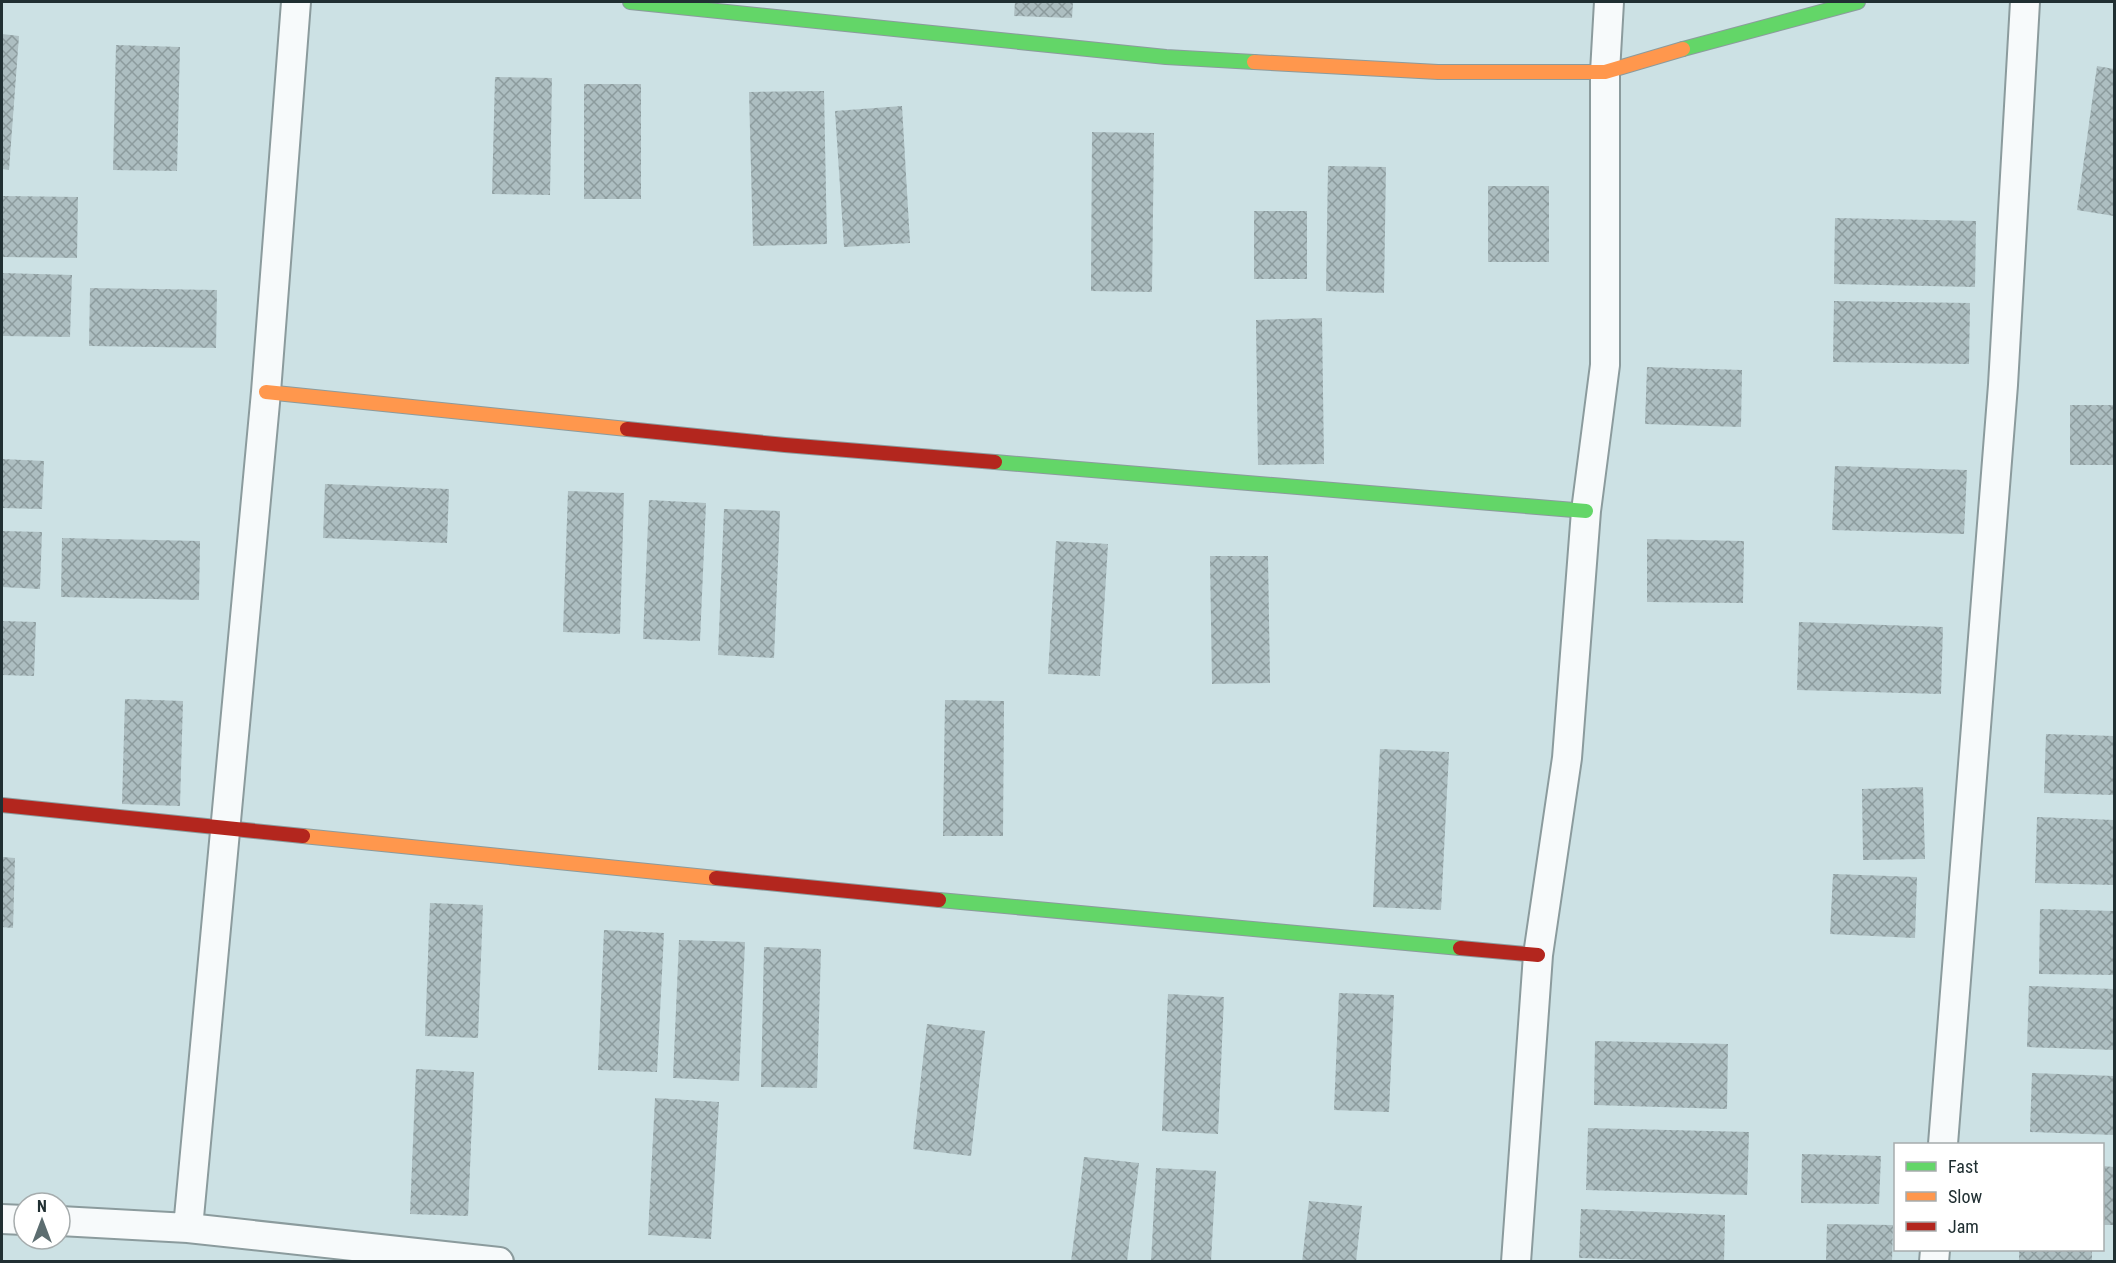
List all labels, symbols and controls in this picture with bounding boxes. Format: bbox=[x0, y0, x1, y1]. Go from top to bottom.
legend bbox=[1894, 1143, 2104, 1251]
text: Fast bbox=[1948, 1156, 1979, 1177]
text: Slow bbox=[1948, 1186, 1983, 1207]
north arrow bbox=[12, 1191, 72, 1251]
text: N bbox=[37, 1197, 47, 1216]
text: Jam bbox=[1948, 1216, 1979, 1237]

